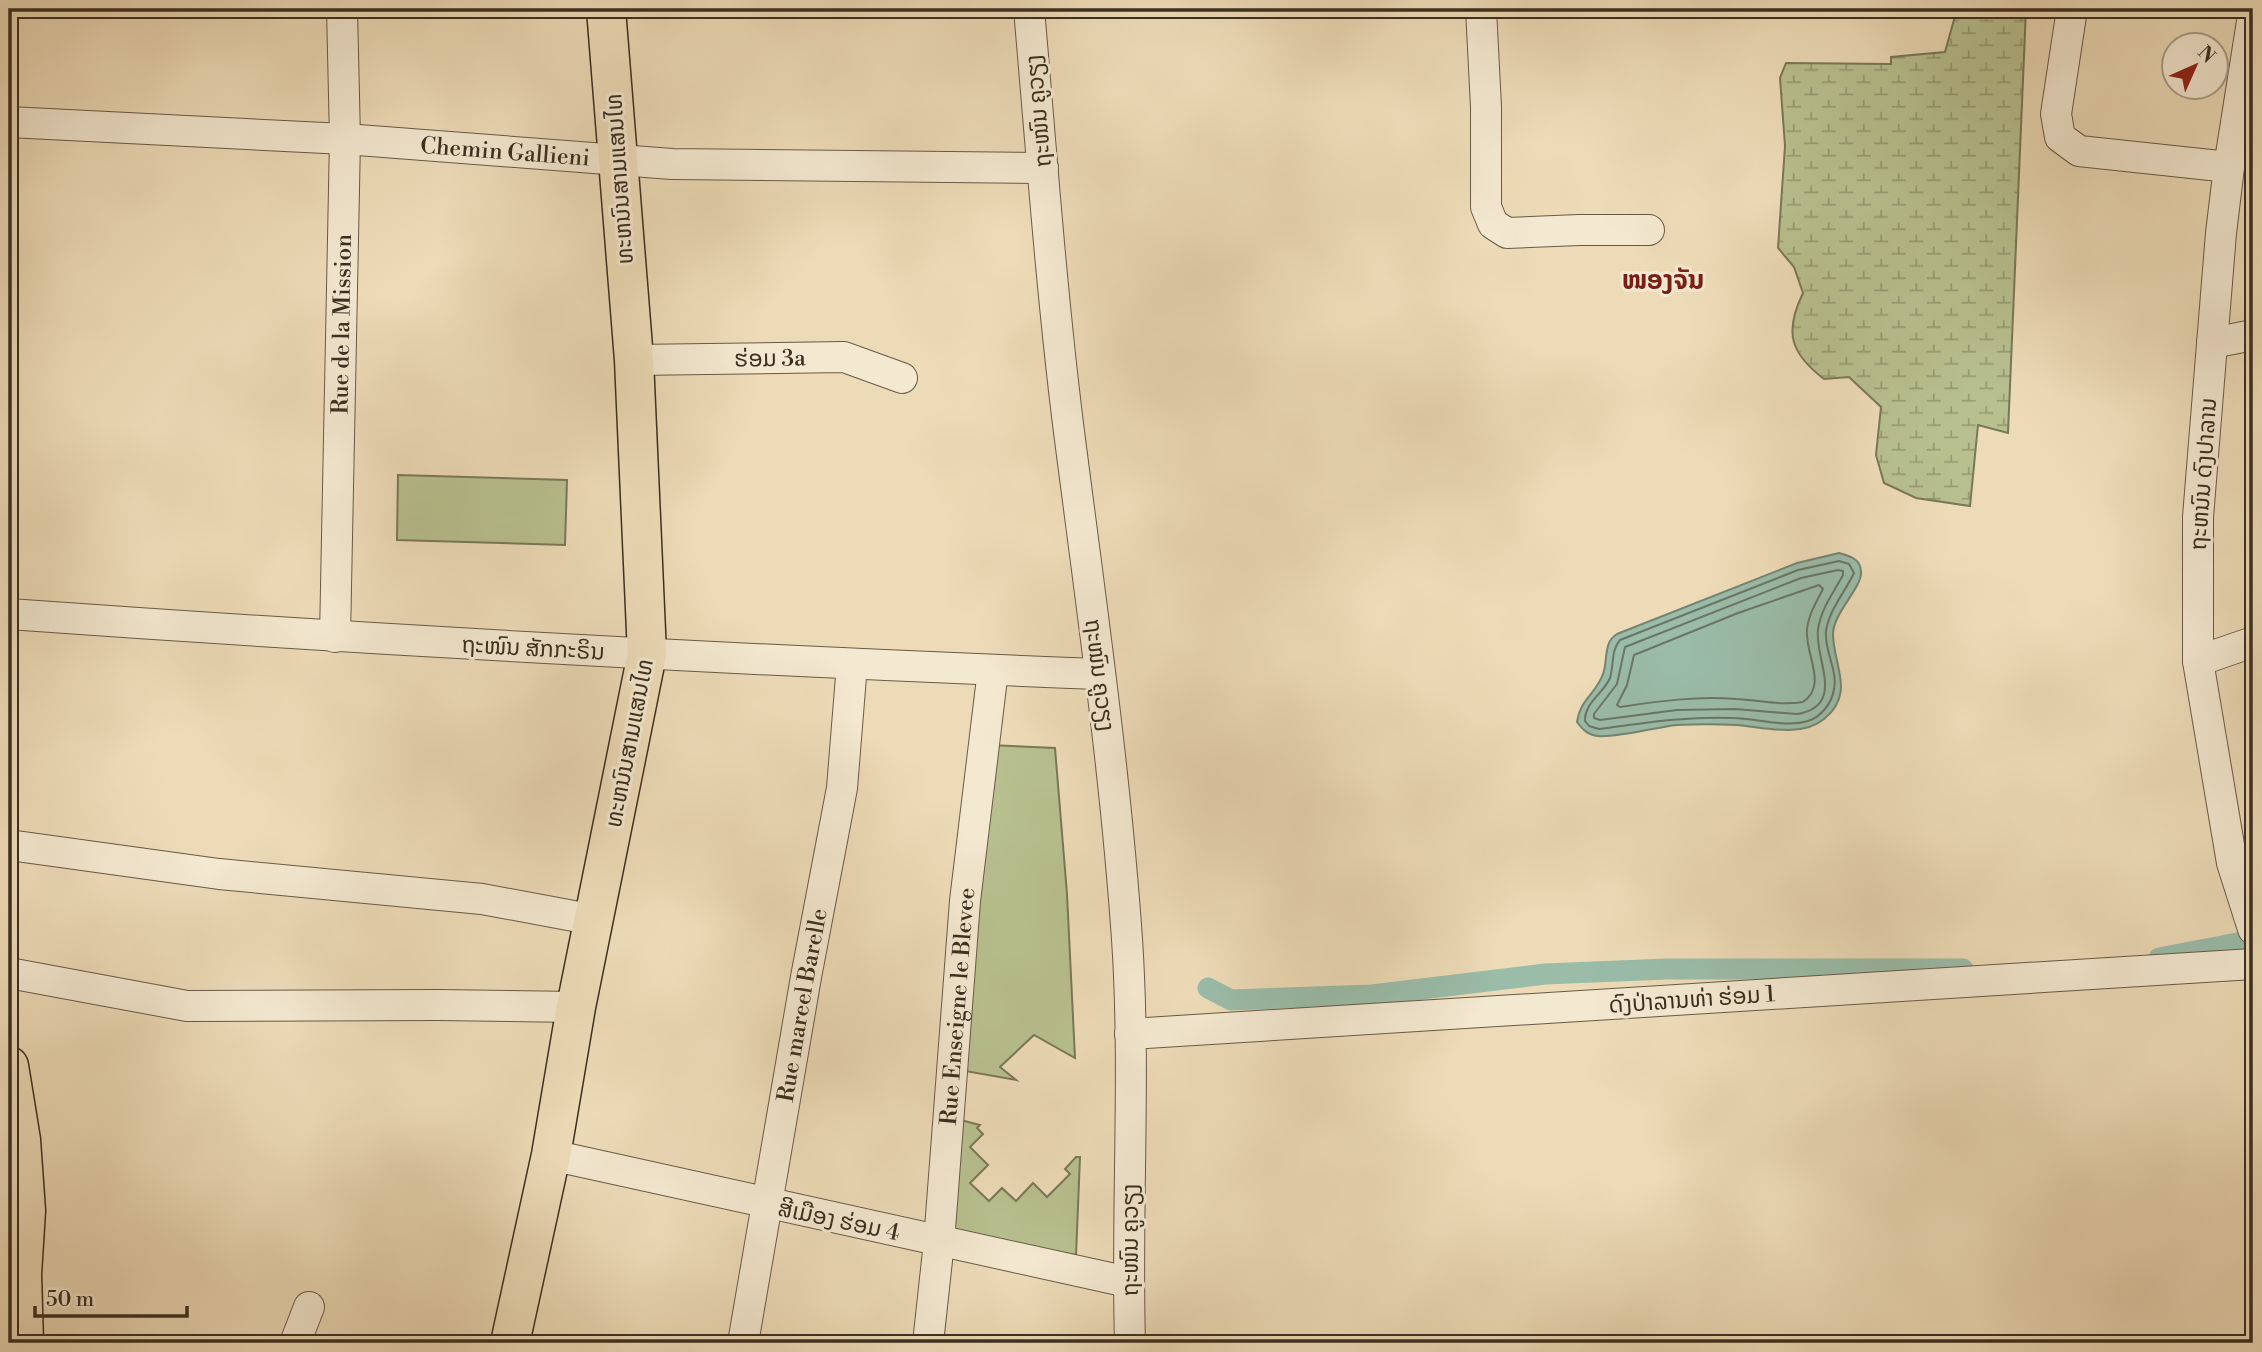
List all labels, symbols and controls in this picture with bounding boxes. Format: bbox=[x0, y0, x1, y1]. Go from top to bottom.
north arrow bbox=[2160, 32, 2230, 102]
text: N bbox=[2193, 41, 2220, 68]
street label: ຖະໜົນ ຄູວຽງ bbox=[1020, 53, 1058, 169]
street label: ທະຫນົນສາມແສນໄທ bbox=[600, 93, 640, 265]
street label: Chemin Gallieni bbox=[419, 132, 591, 173]
street label: Rue de la Mission bbox=[326, 233, 358, 415]
district label: ໜອງຈັນ bbox=[1622, 265, 1704, 297]
street label: ຮ່ອມ 3a bbox=[734, 344, 806, 374]
street label: ຖະຫນົນ ດົງປາລານ bbox=[2185, 397, 2223, 551]
street label: ຖະໜົນ ຄູວຽງ bbox=[1078, 617, 1120, 733]
street label: ຖະໜົນ ສັກກະຣິນ bbox=[461, 631, 605, 667]
street label: ທະຫນົນສາມແສນໄທ bbox=[600, 657, 660, 830]
street label: Rue Enseigne le Blevee bbox=[935, 886, 982, 1126]
street label: Rue mareel Barelle bbox=[772, 906, 834, 1104]
street label: ດົງປ່າລານທ່າ ຮ່ອມ 1 bbox=[1608, 980, 1776, 1020]
street label: ຖະໜົນ ຄູວຽງ bbox=[1117, 1183, 1145, 1297]
street label: ສີເມືອງ ຮ່ອມ 4 bbox=[775, 1194, 902, 1248]
scale bar bbox=[35, 1275, 187, 1319]
text: 50 m bbox=[46, 1287, 94, 1313]

